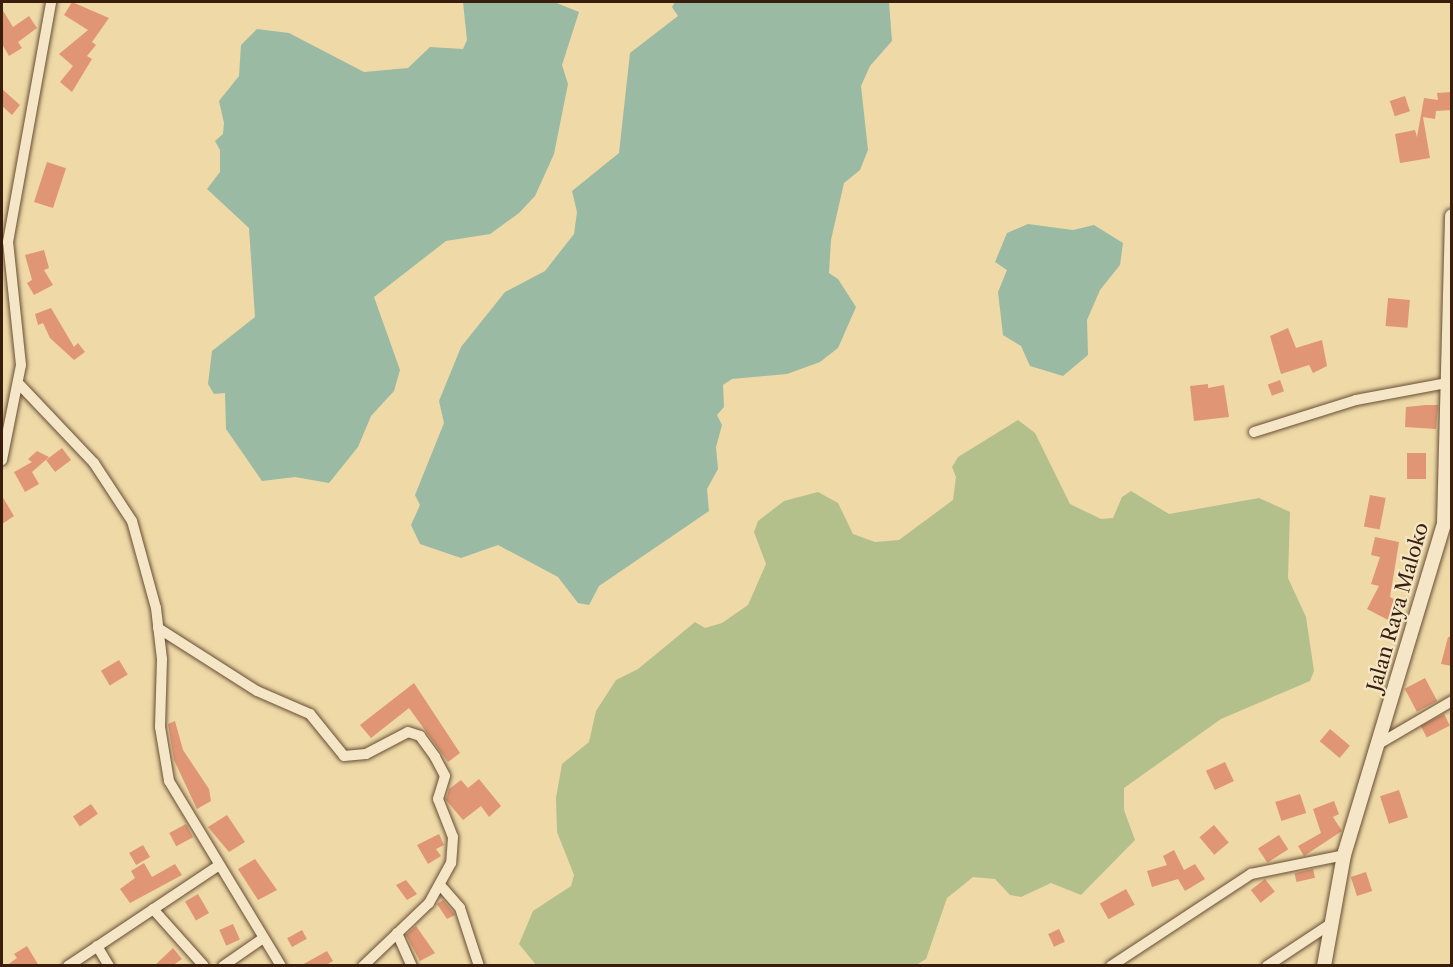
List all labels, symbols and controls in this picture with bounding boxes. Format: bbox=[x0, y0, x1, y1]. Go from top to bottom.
street label: Jalan Raya Maloko bbox=[1362, 520, 1434, 694]

